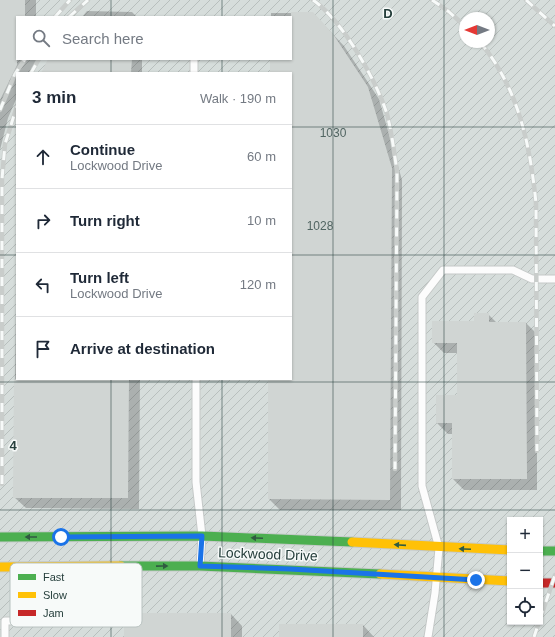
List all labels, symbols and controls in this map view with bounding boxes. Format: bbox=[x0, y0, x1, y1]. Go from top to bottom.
text: D bbox=[383, 6, 393, 21]
north arrow bbox=[459, 12, 495, 48]
search box bbox=[16, 16, 292, 60]
icon: search bbox=[30, 27, 52, 49]
text: Search here bbox=[62, 30, 144, 47]
text: 3 min bbox=[32, 88, 76, 107]
text: Walk · 190 m bbox=[200, 91, 276, 106]
house number: 1030 bbox=[320, 126, 347, 140]
text: Continue bbox=[70, 141, 135, 158]
icon: ahead bbox=[32, 146, 54, 168]
text: 60 m bbox=[247, 149, 276, 164]
text: Lockwood Drive bbox=[70, 158, 163, 173]
icon: right bbox=[32, 210, 54, 232]
text: Turn right bbox=[70, 212, 140, 229]
text: 10 m bbox=[247, 213, 276, 228]
house number: 1028 bbox=[307, 219, 334, 233]
text: Turn left bbox=[70, 269, 129, 286]
icon: left bbox=[32, 274, 54, 296]
text: 120 m bbox=[240, 277, 276, 292]
text: Lockwood Drive bbox=[70, 286, 163, 301]
icon: arrive bbox=[32, 338, 54, 360]
text: Arrive at destination bbox=[70, 340, 215, 357]
text: 4 bbox=[9, 438, 17, 453]
map controls bbox=[507, 517, 543, 625]
button: + bbox=[507, 517, 543, 553]
route start bbox=[52, 528, 70, 546]
one-way arrow bbox=[24, 534, 37, 540]
one-way arrow bbox=[250, 535, 263, 541]
one-way arrow bbox=[394, 541, 406, 548]
street label: Lockwood Drive bbox=[218, 544, 318, 564]
one-way arrow bbox=[459, 545, 471, 552]
button: − bbox=[507, 553, 543, 589]
legend bbox=[10, 563, 142, 627]
one-way arrow bbox=[156, 563, 169, 569]
text: Fast bbox=[43, 571, 64, 583]
route end bbox=[467, 571, 485, 589]
text: Slow bbox=[43, 589, 67, 601]
button: locate bbox=[507, 589, 543, 625]
text: Jam bbox=[43, 607, 64, 619]

